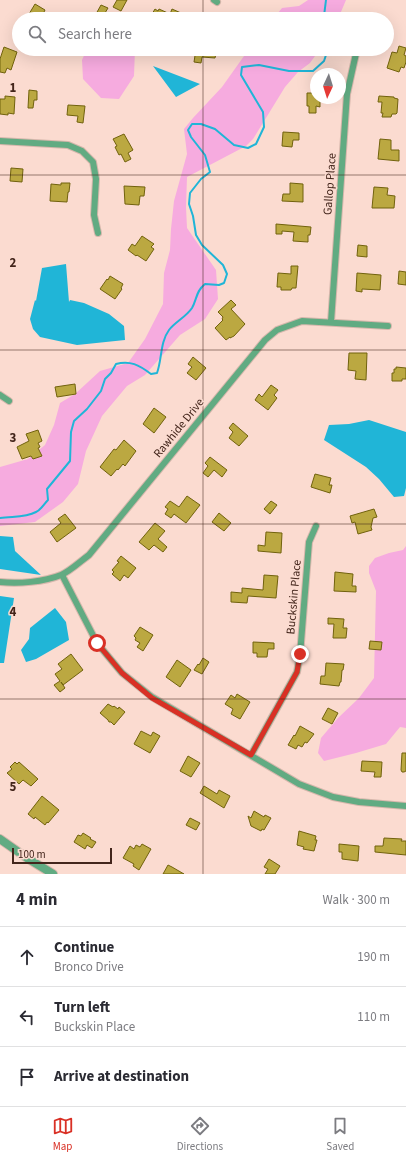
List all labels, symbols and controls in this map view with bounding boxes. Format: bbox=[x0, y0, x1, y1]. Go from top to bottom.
search box bbox=[12, 12, 394, 56]
icon: search bbox=[26, 23, 48, 45]
text: Search here bbox=[58, 24, 132, 45]
north arrow bbox=[310, 68, 346, 104]
text: 1 bbox=[10, 79, 17, 97]
street label: Gallop Place bbox=[319, 152, 341, 216]
text: 2 bbox=[10, 254, 17, 272]
street label: Rawhide Drive bbox=[150, 395, 208, 461]
text: 3 bbox=[10, 429, 17, 447]
street label: Buckskin Place bbox=[282, 559, 306, 635]
text: 4 bbox=[10, 603, 17, 621]
route start bbox=[88, 634, 106, 652]
route end bbox=[291, 645, 309, 663]
text: 5 bbox=[10, 778, 17, 796]
scale bar bbox=[12, 846, 112, 865]
text: 100 m bbox=[18, 847, 46, 862]
text: 4 min bbox=[16, 888, 57, 912]
text: Walk · 300 m bbox=[322, 891, 390, 909]
text: Continue bbox=[54, 937, 114, 958]
icon: ahead bbox=[16, 946, 38, 968]
text: 190 m bbox=[357, 948, 390, 966]
text: Bronco Drive bbox=[54, 958, 124, 976]
text: Turn left bbox=[54, 997, 110, 1018]
icon: left bbox=[16, 1006, 38, 1028]
text: 110 m bbox=[357, 1008, 390, 1026]
text: Buckskin Place bbox=[54, 1018, 135, 1036]
icon: arrive bbox=[16, 1066, 38, 1088]
text: Arrive at destination bbox=[54, 1066, 189, 1087]
tab: Map bbox=[52, 1115, 74, 1154]
tab: Directions bbox=[177, 1115, 223, 1154]
tab: Saved bbox=[326, 1115, 354, 1154]

